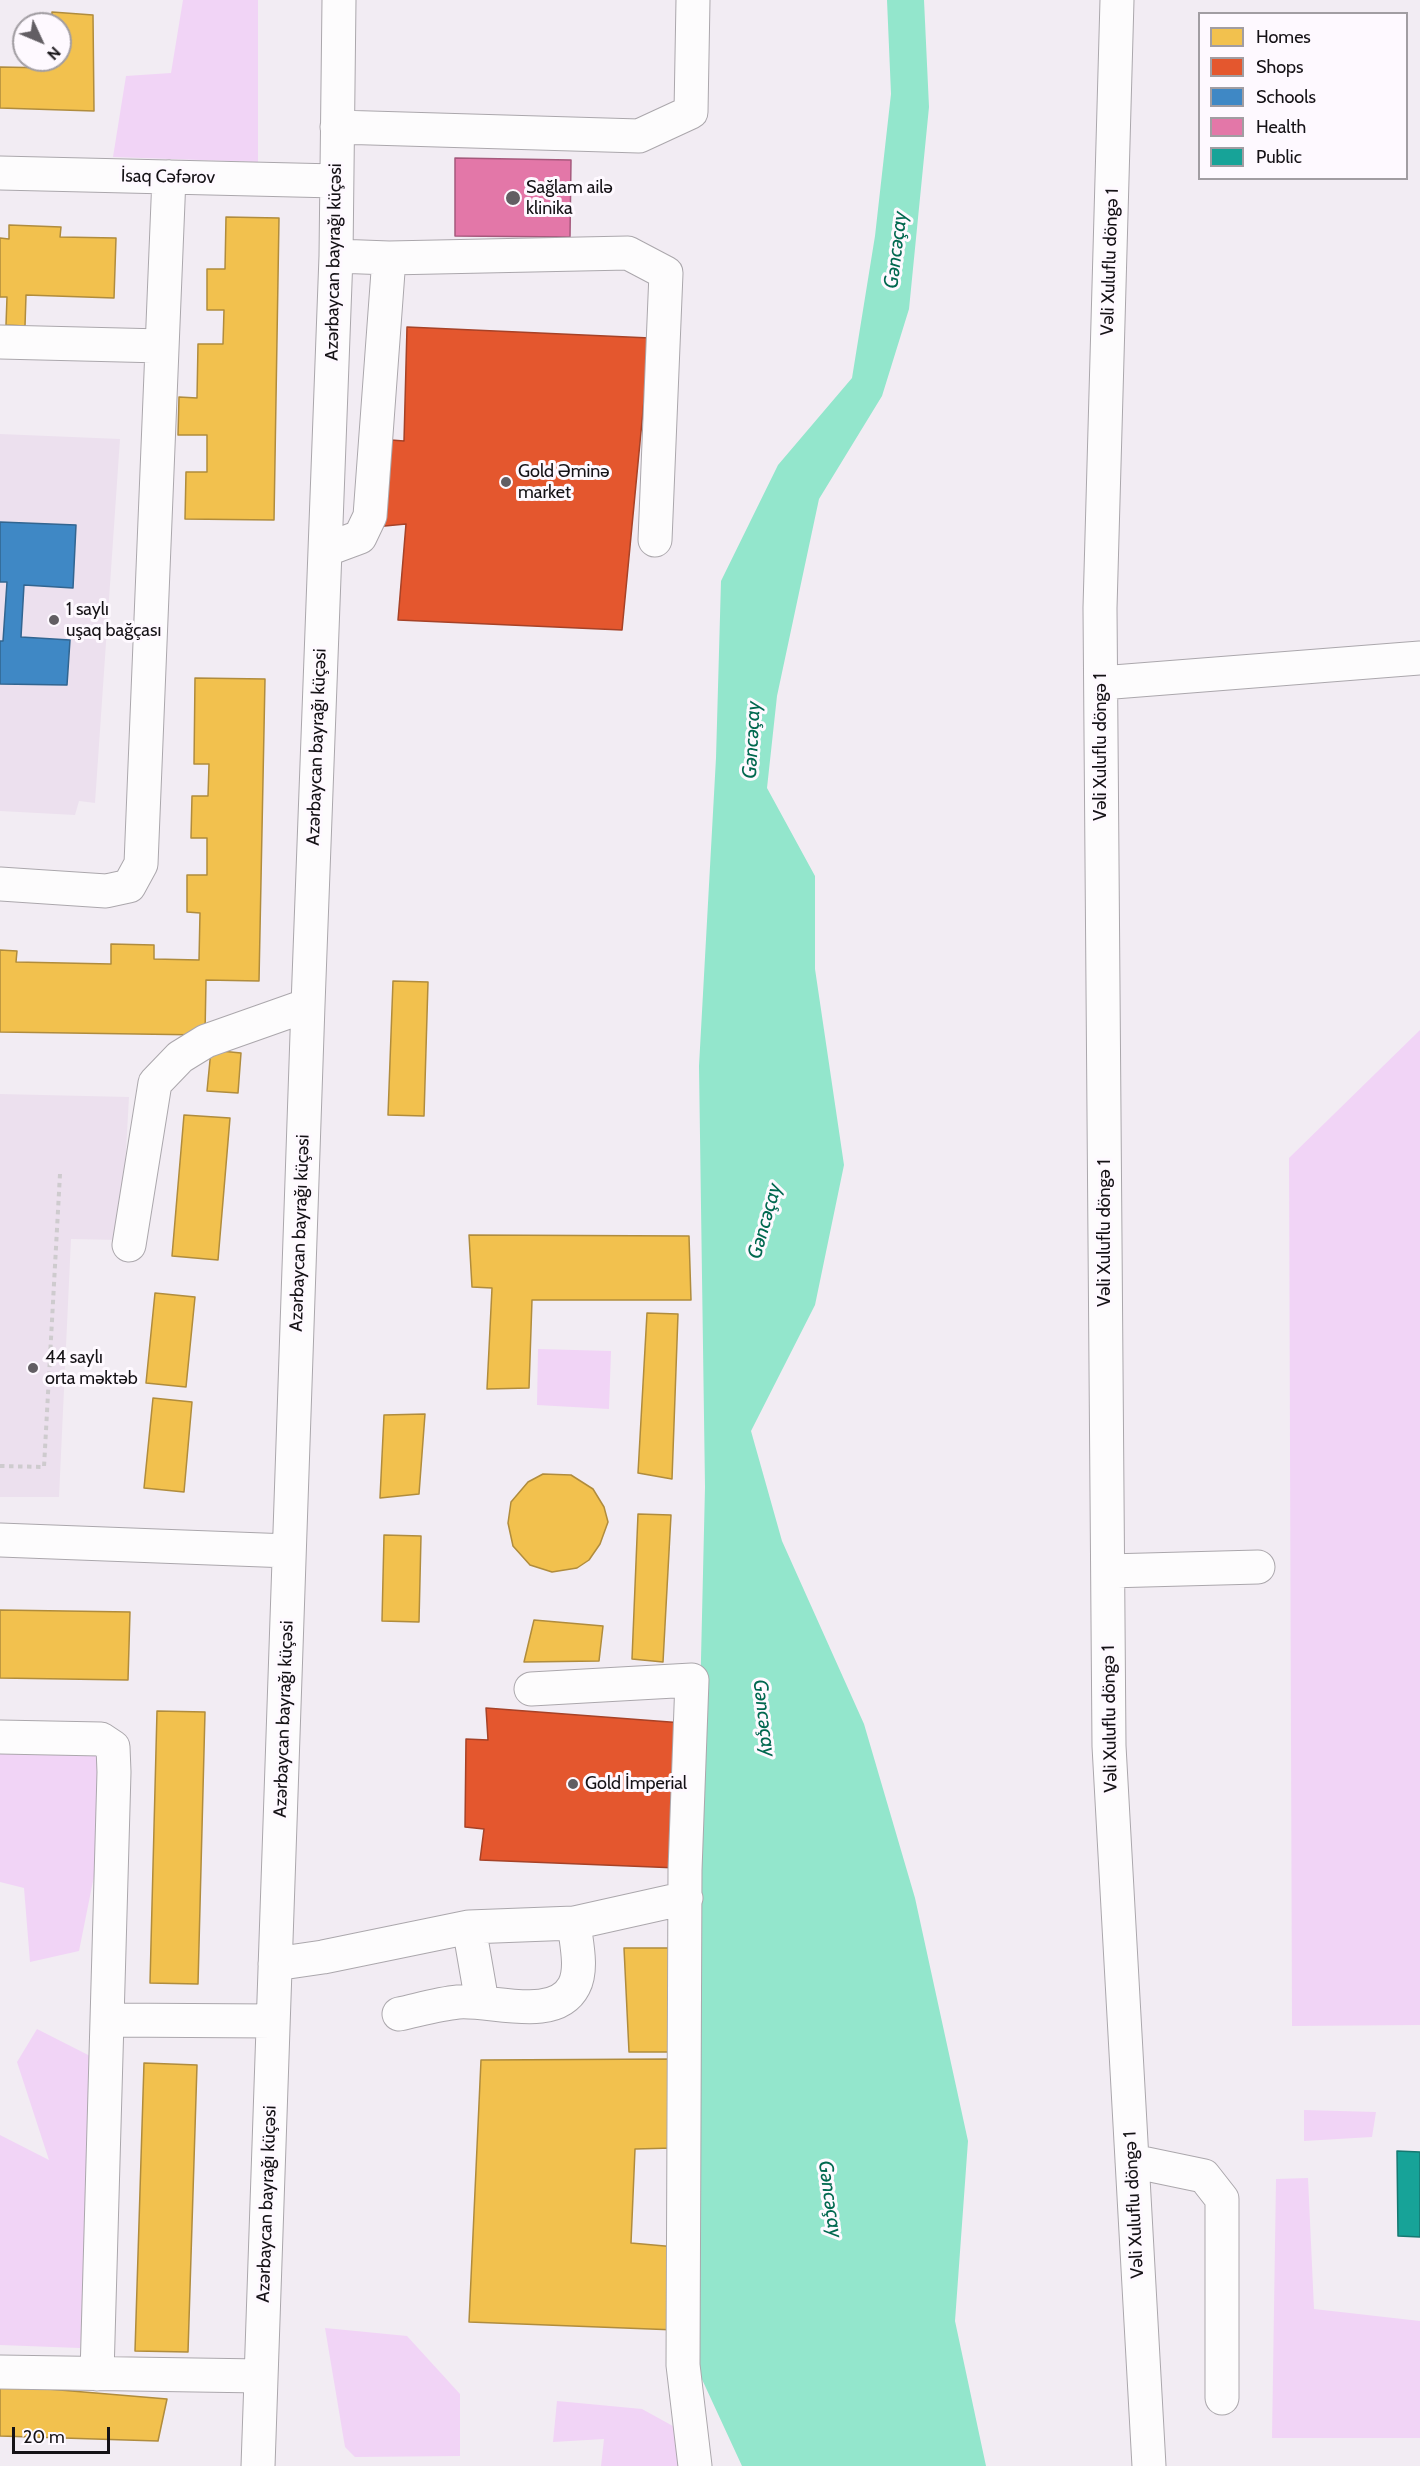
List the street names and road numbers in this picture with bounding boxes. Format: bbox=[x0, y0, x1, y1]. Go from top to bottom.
street label: Azərbaycan bayrağı küçəsi bbox=[321, 163, 347, 361]
street label: İsaq Cəfərov bbox=[121, 165, 215, 189]
street label: Vəli Xuluflu döngə 1 bbox=[1097, 188, 1123, 336]
street label: Azərbaycan bayrağı küçəsi bbox=[303, 648, 331, 846]
street label: Vəli Xuluflu döngə 1 bbox=[1090, 673, 1112, 821]
street label: Azərbaycan bayrağı küçəsi bbox=[286, 1134, 314, 1332]
street label: Vəli Xuluflu döngə 1 bbox=[1094, 1159, 1116, 1307]
street label: Azərbaycan bayrağı küçəsi bbox=[270, 1620, 298, 1818]
street label: Vəli Xuluflu döngə 1 bbox=[1098, 1645, 1122, 1793]
street label: Azərbaycan bayrağı küçəsi bbox=[253, 2105, 281, 2303]
street label: Vəli Xuluflu döngə 1 bbox=[1119, 2131, 1149, 2279]

